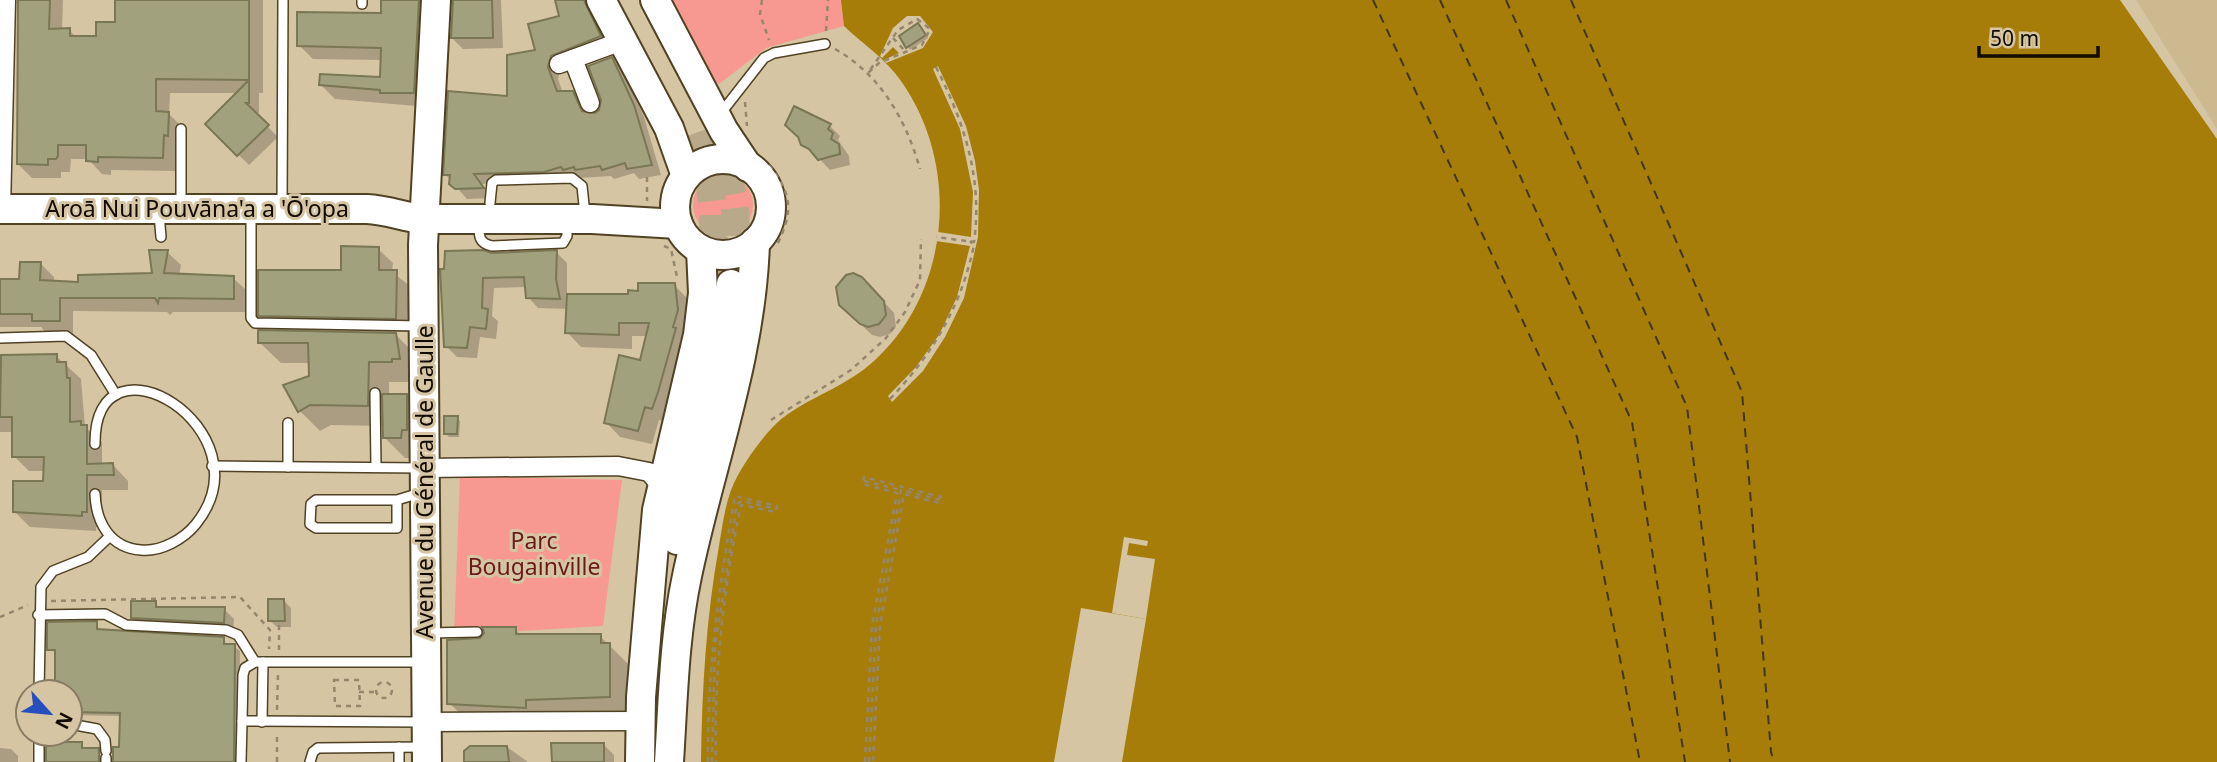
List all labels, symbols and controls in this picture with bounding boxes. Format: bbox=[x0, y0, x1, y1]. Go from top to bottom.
scale bar bbox=[1979, 14, 2098, 58]
text: 50 m bbox=[1990, 24, 2039, 52]
street label: Aroā Nui Pouvāna'a a 'Ō'opa bbox=[45, 192, 349, 224]
street label: Avenue du Général de Gaulle bbox=[408, 325, 440, 639]
park label: Parc Bougainville bbox=[468, 524, 600, 582]
north arrow bbox=[14, 678, 84, 748]
text: N bbox=[49, 708, 79, 734]

